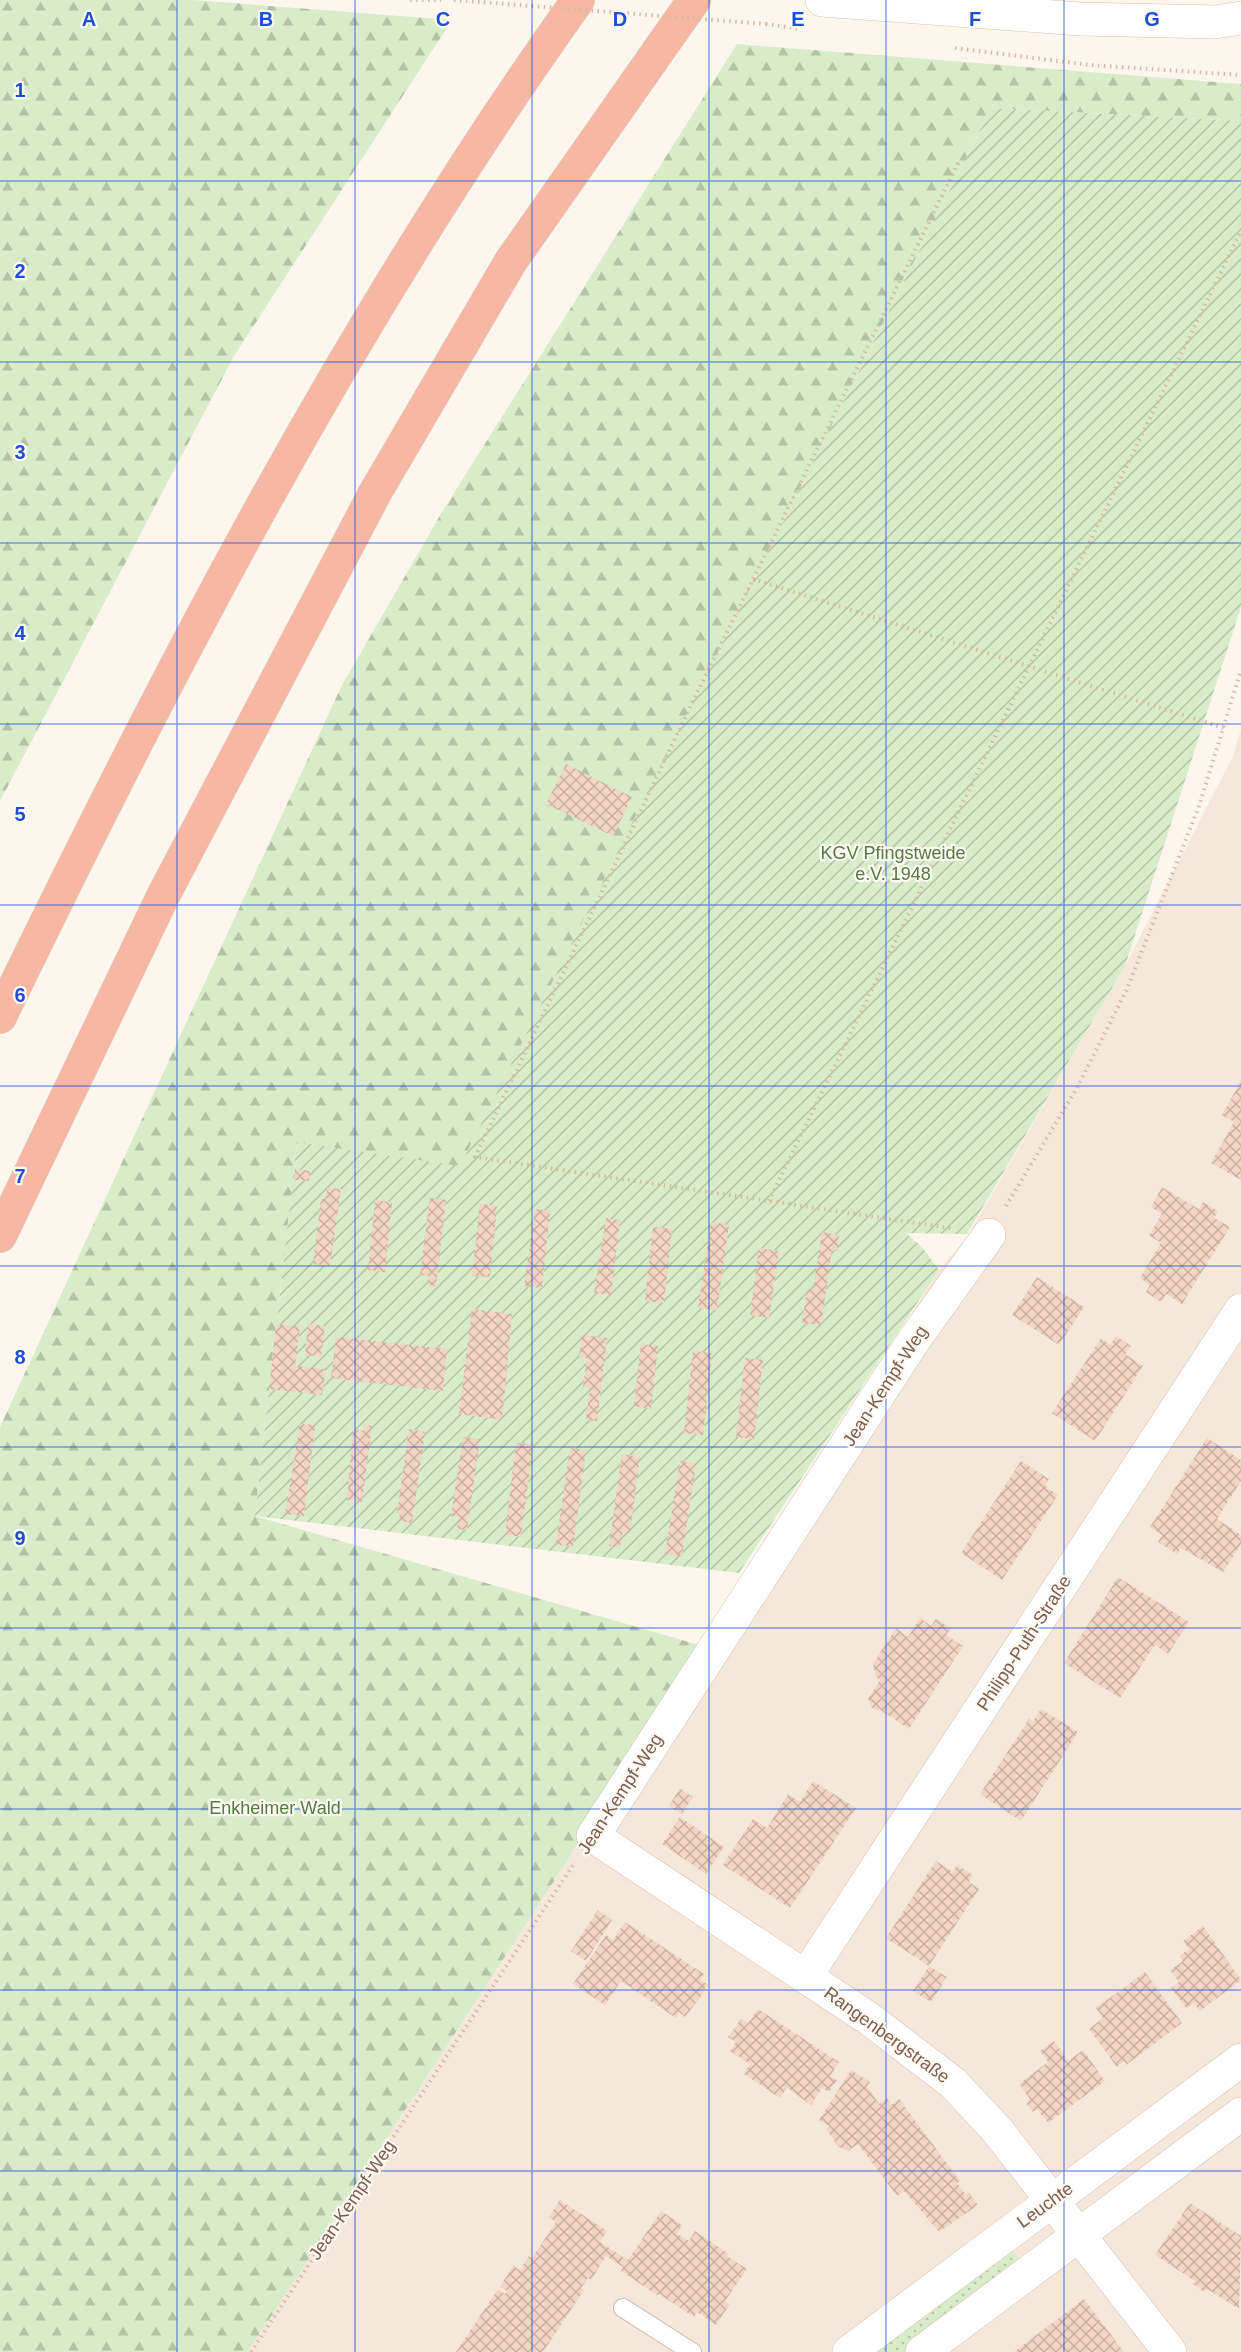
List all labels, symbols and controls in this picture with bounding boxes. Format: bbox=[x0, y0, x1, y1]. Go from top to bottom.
text: A bbox=[82, 8, 96, 30]
text: B bbox=[259, 8, 273, 30]
text: C bbox=[436, 8, 450, 30]
text: D bbox=[613, 8, 627, 30]
text: E bbox=[791, 8, 805, 30]
text: F bbox=[969, 8, 981, 30]
text: G bbox=[1144, 8, 1160, 30]
text: 1 bbox=[14, 79, 26, 101]
text: 2 bbox=[14, 260, 26, 282]
text: 3 bbox=[14, 441, 26, 463]
text: 4 bbox=[14, 622, 26, 644]
text: 5 bbox=[14, 803, 26, 825]
park label: KGV Pfingstweide e.V. 1948 bbox=[820, 843, 966, 884]
text: 6 bbox=[14, 984, 26, 1006]
text: 7 bbox=[14, 1165, 26, 1187]
street label: Jean-Kempf-Weg bbox=[839, 1322, 931, 1450]
text: 8 bbox=[14, 1346, 26, 1368]
text: 9 bbox=[14, 1527, 26, 1549]
street label: Philipp-Puth-Straße bbox=[973, 1572, 1075, 1714]
street label: Jean-Kempf-Weg bbox=[574, 1730, 666, 1858]
park label: Enkheimer Wald bbox=[209, 1798, 341, 1818]
street label: Rangenbergstraße bbox=[820, 1983, 954, 2087]
street label: Jean-Kempf-Weg bbox=[305, 2136, 399, 2264]
street label: Leuchte bbox=[1013, 2178, 1077, 2232]

